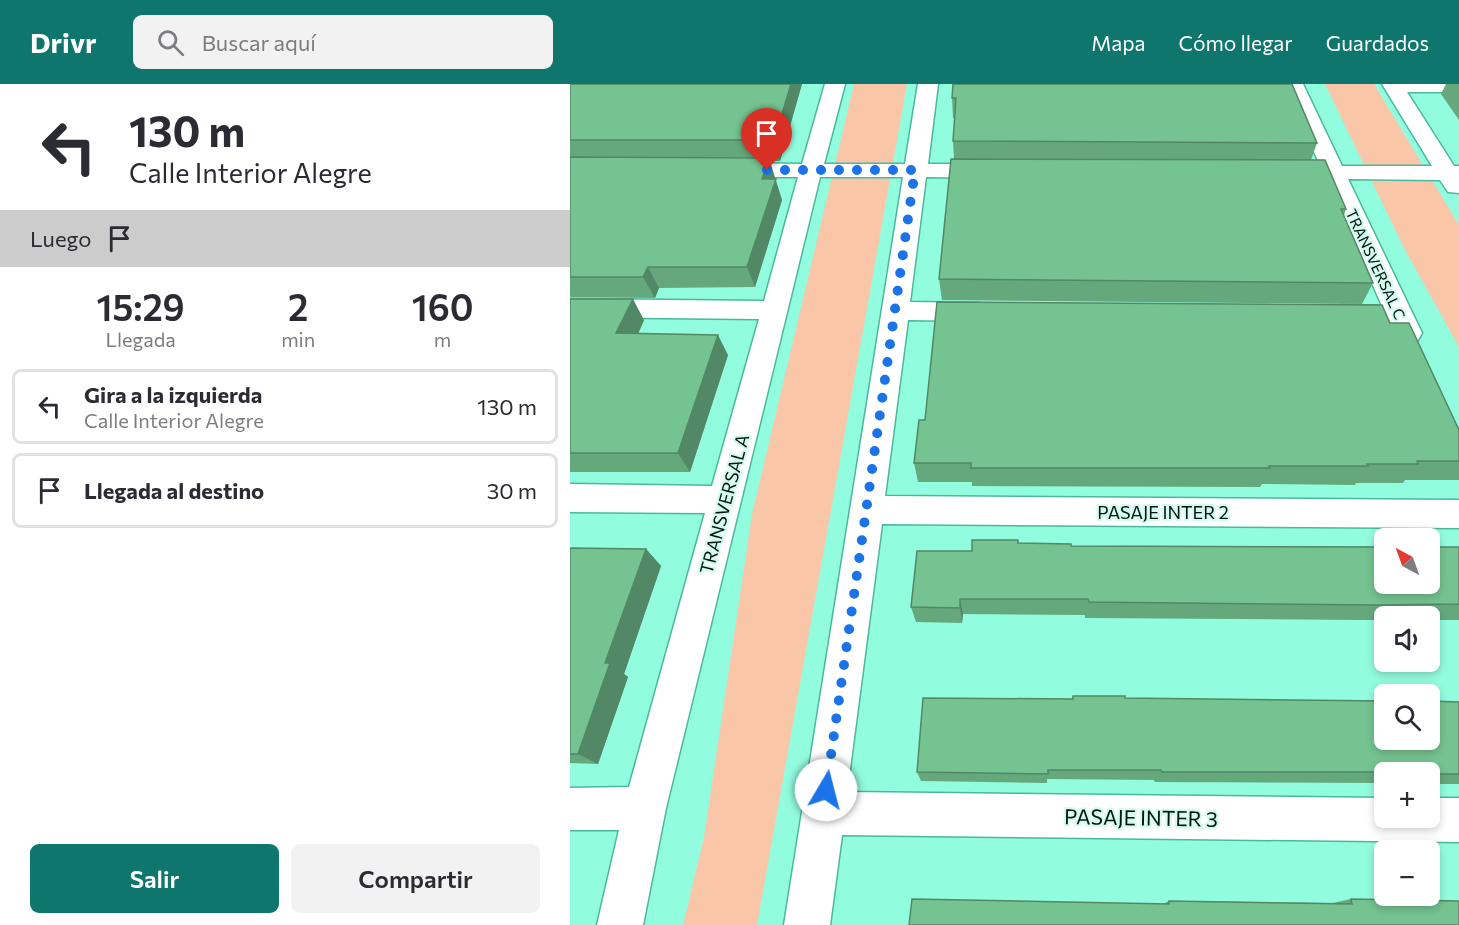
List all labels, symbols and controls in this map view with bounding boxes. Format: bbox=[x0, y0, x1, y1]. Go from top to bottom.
search box bbox=[133, 15, 553, 69]
text: Drivr bbox=[30, 25, 97, 59]
icon: search bbox=[154, 26, 187, 59]
text: Buscar aquí bbox=[202, 29, 316, 56]
text: Mapa bbox=[1091, 30, 1146, 55]
text: Cómo llegar bbox=[1179, 30, 1293, 55]
text: Guardados bbox=[1326, 30, 1429, 55]
text: 130 m bbox=[129, 104, 245, 156]
icon: left bbox=[30, 108, 108, 186]
pin bbox=[741, 108, 792, 170]
icon: arrive bbox=[750, 117, 783, 150]
text: Calle Interior Alegre bbox=[129, 156, 372, 189]
street label: TRANSVERSAL C bbox=[1342, 206, 1410, 322]
icon: arrive bbox=[103, 222, 136, 255]
text: Luego bbox=[30, 225, 91, 252]
text: 15:29 bbox=[96, 284, 185, 328]
text: 2 bbox=[288, 284, 308, 328]
text: 160 bbox=[412, 284, 474, 328]
text: Llegada bbox=[105, 327, 176, 351]
text: min bbox=[281, 327, 315, 351]
text: m bbox=[434, 327, 451, 351]
text: Gira a la izquierda bbox=[84, 381, 262, 408]
icon: left bbox=[33, 390, 66, 423]
text: 130 m bbox=[477, 393, 537, 420]
text: Calle Interior Alegre bbox=[84, 408, 264, 432]
street label: TRANSVERSAL A bbox=[695, 432, 753, 576]
icon: arrive bbox=[33, 474, 66, 507]
text: Llegada al destino bbox=[84, 477, 264, 504]
text: 30 m bbox=[487, 477, 537, 504]
street label: PASAJE INTER 2 bbox=[1097, 501, 1229, 523]
north arrow bbox=[1374, 528, 1440, 594]
map controls bbox=[1374, 528, 1440, 906]
button: sound bbox=[1374, 606, 1440, 672]
button: search bbox=[1374, 684, 1440, 750]
position arrow bbox=[794, 758, 858, 822]
button: + bbox=[1374, 762, 1440, 828]
street label: PASAJE INTER 3 bbox=[1064, 803, 1218, 831]
button: − bbox=[1374, 840, 1440, 906]
button: Salir bbox=[30, 844, 279, 913]
button: Compartir bbox=[291, 844, 540, 913]

